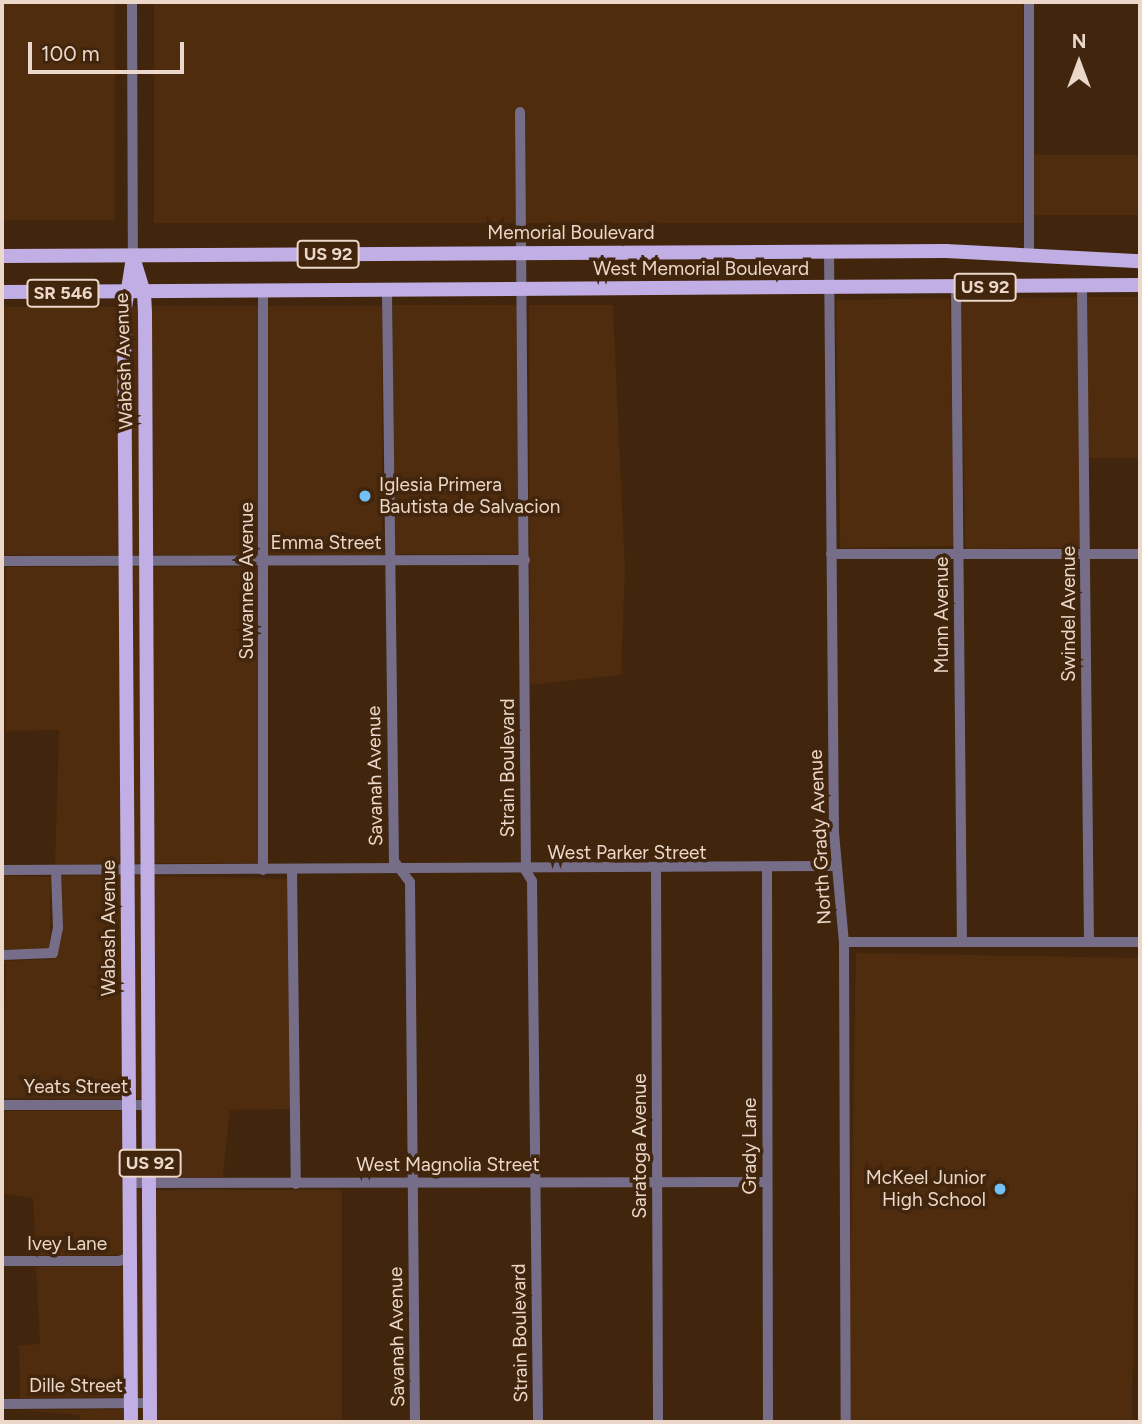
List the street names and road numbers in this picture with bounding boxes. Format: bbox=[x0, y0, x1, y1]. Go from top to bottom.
street label: Memorial Boulevard bbox=[487, 222, 655, 244]
road number: US 92 bbox=[296, 240, 360, 268]
street label: West Memorial Boulevard bbox=[593, 258, 809, 280]
road number: US 92 bbox=[954, 272, 1016, 302]
road number: SR 546 bbox=[26, 278, 100, 307]
street label: Wabash Avenue bbox=[110, 292, 138, 430]
street label: Suwannee Avenue bbox=[236, 502, 258, 660]
street label: Emma Street bbox=[270, 532, 382, 554]
street label: Swindel Avenue bbox=[1058, 546, 1080, 682]
street label: Munn Avenue bbox=[931, 557, 953, 673]
street label: Strain Boulevard bbox=[497, 698, 519, 838]
street label: Savanah Avenue bbox=[362, 706, 388, 846]
street label: North Grady Avenue bbox=[804, 749, 836, 925]
street label: West Parker Street bbox=[547, 842, 707, 864]
street label: Wabash Avenue bbox=[98, 860, 120, 996]
street label: Saratoga Avenue bbox=[629, 1073, 651, 1219]
street label: Yeats Street bbox=[24, 1076, 128, 1098]
street label: Grady Lane bbox=[739, 1098, 761, 1194]
road number: US 92 bbox=[118, 1148, 182, 1178]
street label: West Magnolia Street bbox=[356, 1154, 540, 1176]
street label: Ivey Lane bbox=[27, 1233, 107, 1255]
street label: Strain Boulevard bbox=[507, 1263, 533, 1403]
street label: Savanah Avenue bbox=[384, 1267, 410, 1407]
street label: Dille Street bbox=[29, 1375, 123, 1397]

